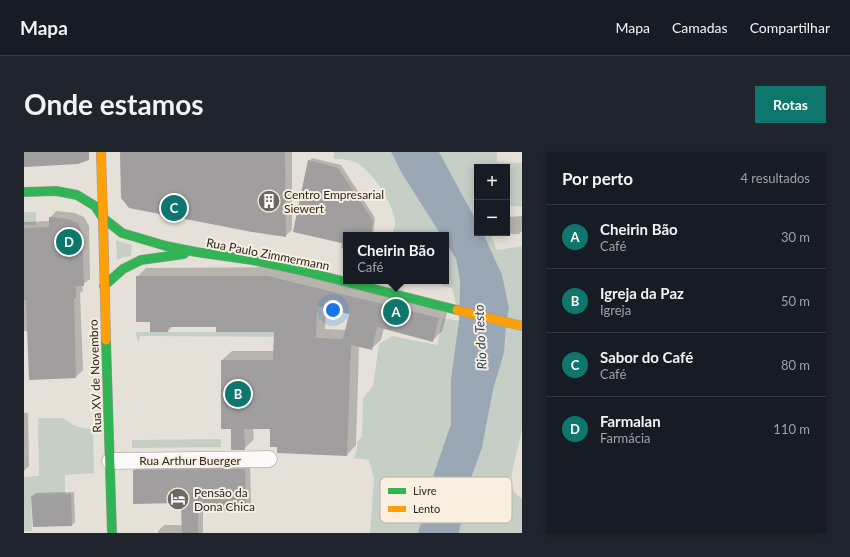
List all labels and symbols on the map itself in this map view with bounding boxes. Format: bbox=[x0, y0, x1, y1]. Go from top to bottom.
place label: Centro Empresarial Siewert bbox=[284, 187, 384, 216]
building icon: Centro Empresarial Siewert bbox=[256, 188, 282, 214]
pin: C bbox=[161, 193, 187, 223]
pin: D bbox=[56, 227, 82, 257]
street label: Rua Paulo Zimmermann bbox=[205, 235, 331, 273]
pin: A bbox=[383, 297, 409, 327]
your location bbox=[323, 300, 343, 320]
water label: Rio do Testo bbox=[470, 304, 490, 370]
street label: Rua XV de Novembro bbox=[86, 319, 104, 433]
pin: B bbox=[225, 379, 251, 409]
street label: Rua Arthur Buerger bbox=[139, 453, 241, 468]
legend bbox=[380, 477, 512, 523]
text: Livre bbox=[413, 484, 437, 497]
place label: Pensão da Dona Chica bbox=[194, 485, 255, 514]
hotel icon: Pensão da Dona Chica bbox=[165, 486, 191, 512]
text: Lento bbox=[413, 502, 440, 515]

